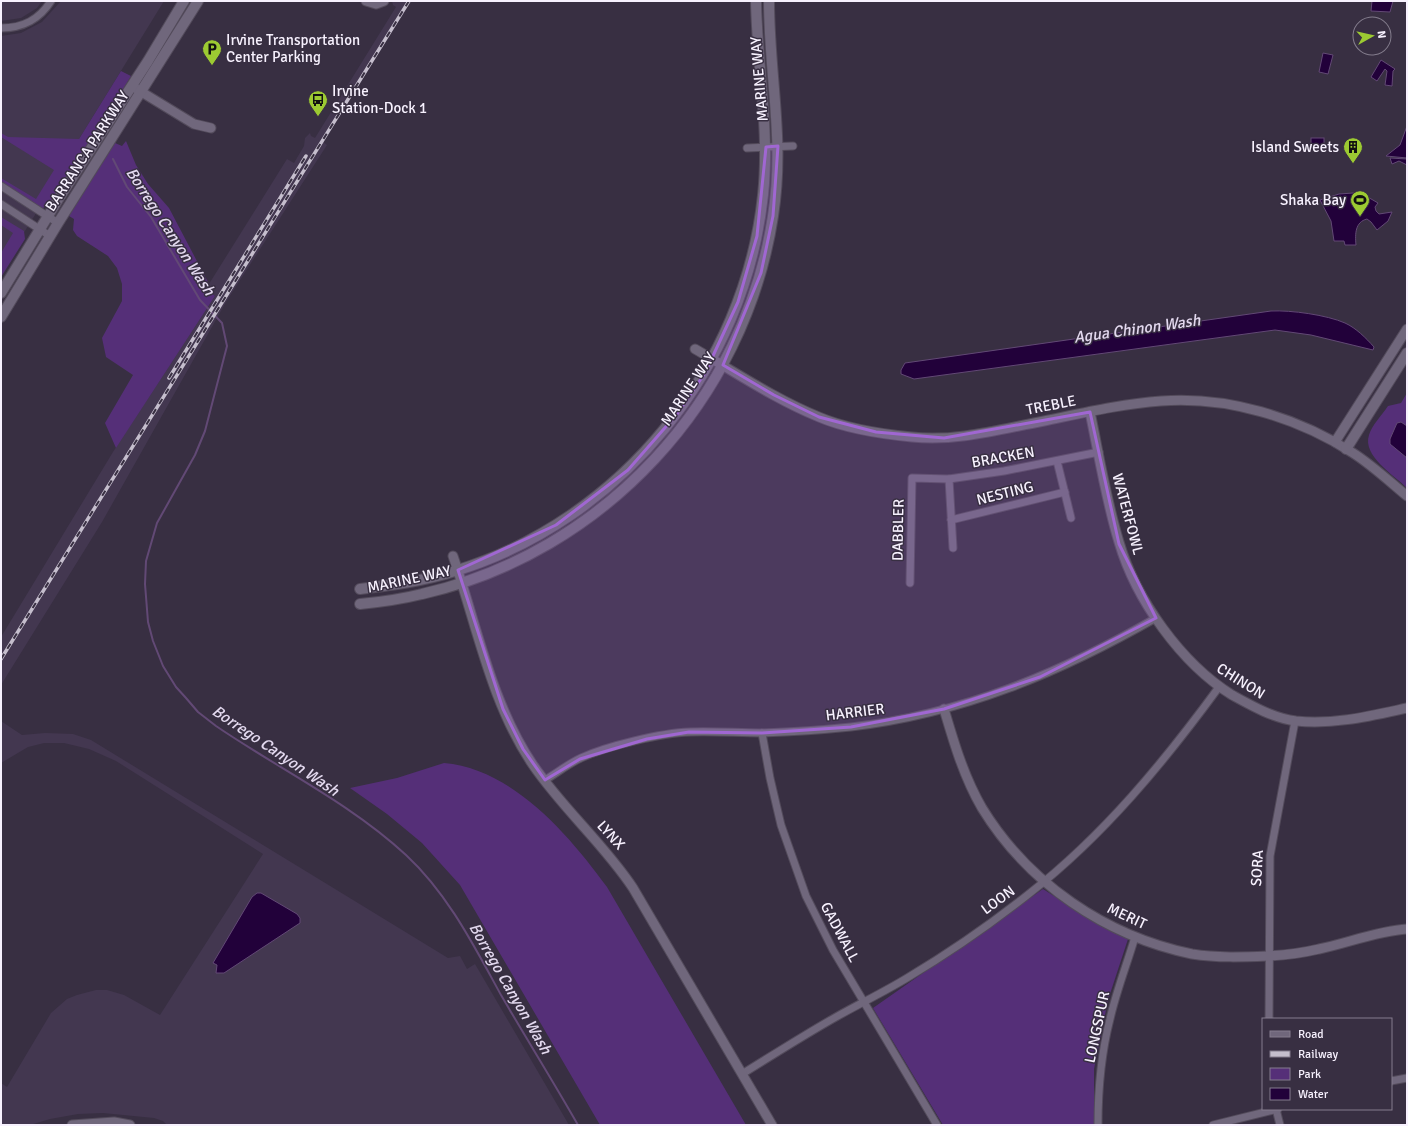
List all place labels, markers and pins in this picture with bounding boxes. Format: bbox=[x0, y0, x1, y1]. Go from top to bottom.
place label: Irvine Transportation Center Parking bbox=[226, 31, 360, 66]
parking icon: Irvine Transportation Center Parking bbox=[201, 38, 223, 66]
place label: Irvine Station-Dock 1 bbox=[332, 82, 427, 117]
bus stop icon: Irvine Station-Dock 1 bbox=[307, 89, 329, 117]
building icon: Island Sweets bbox=[1342, 136, 1364, 164]
place label: Island Sweets bbox=[1251, 138, 1339, 156]
sports icon: Shaka Bay bbox=[1349, 189, 1371, 217]
place label: Shaka Bay bbox=[1280, 191, 1346, 209]

